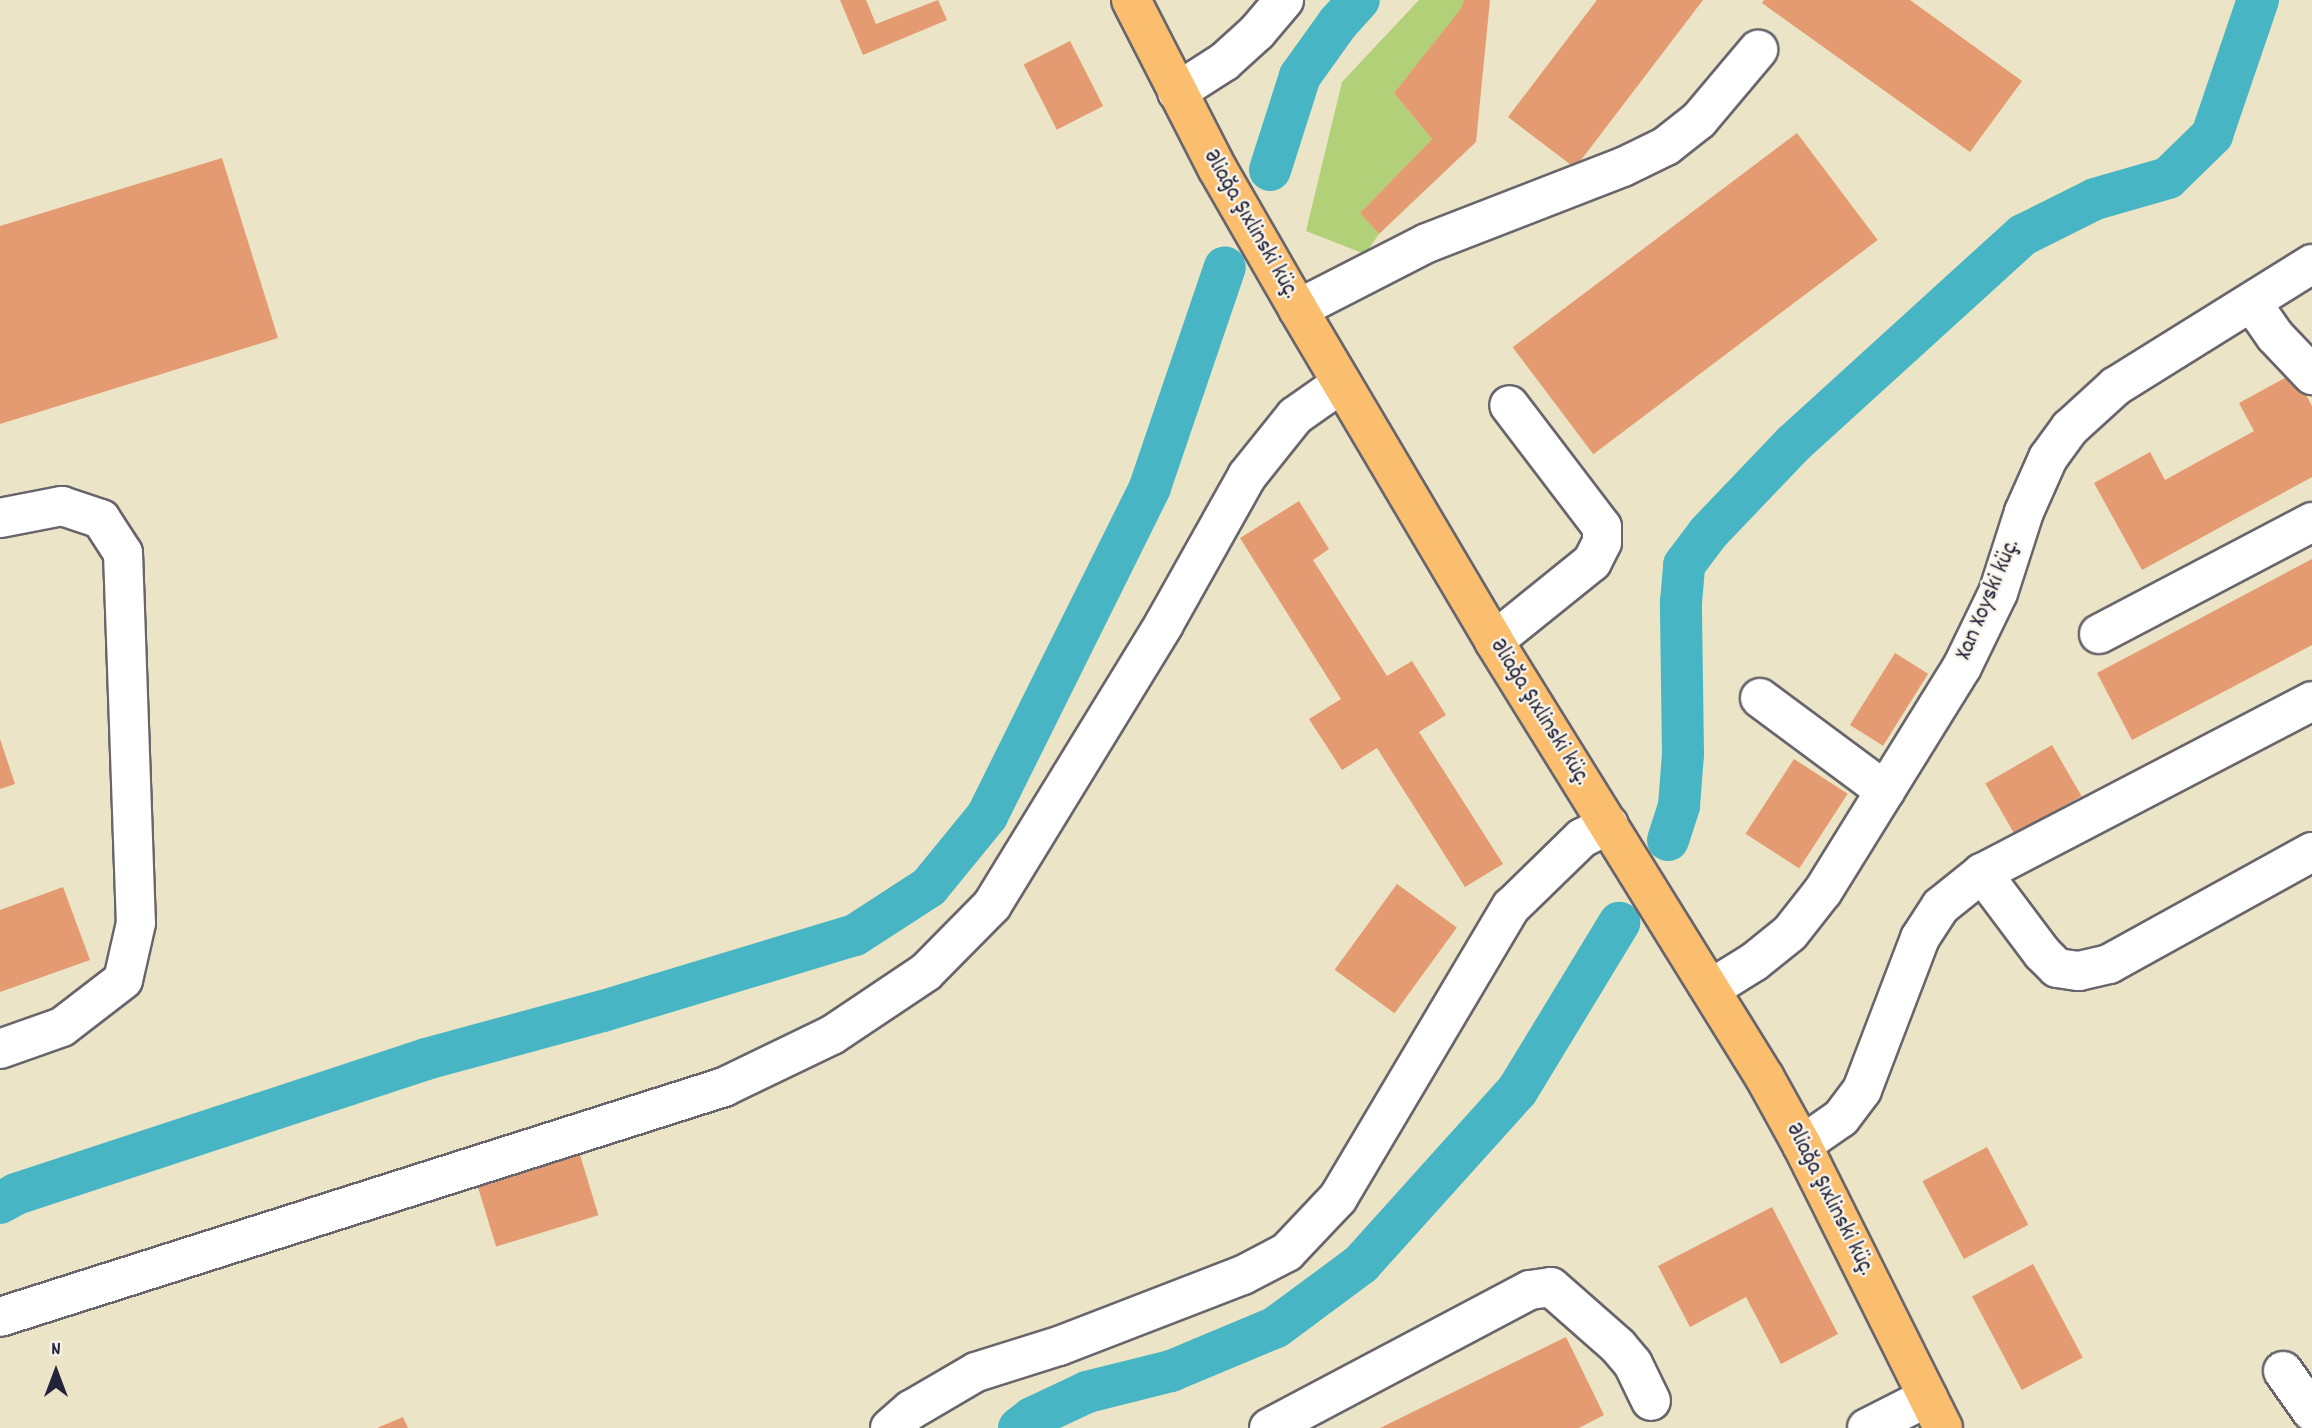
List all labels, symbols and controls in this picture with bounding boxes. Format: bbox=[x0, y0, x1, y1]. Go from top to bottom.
street label: Əliağa Şıxlinski küç. bbox=[1196, 146, 1304, 304]
street label: Xan Xoyski küç. bbox=[1951, 535, 2027, 665]
street label: Əliağa Şıxlinski küç. bbox=[1483, 635, 1595, 791]
street label: Əliağa Şıxlinski küç. bbox=[1778, 1119, 1880, 1281]
north arrow bbox=[21, 1337, 91, 1407]
text: N bbox=[51, 1337, 61, 1364]

